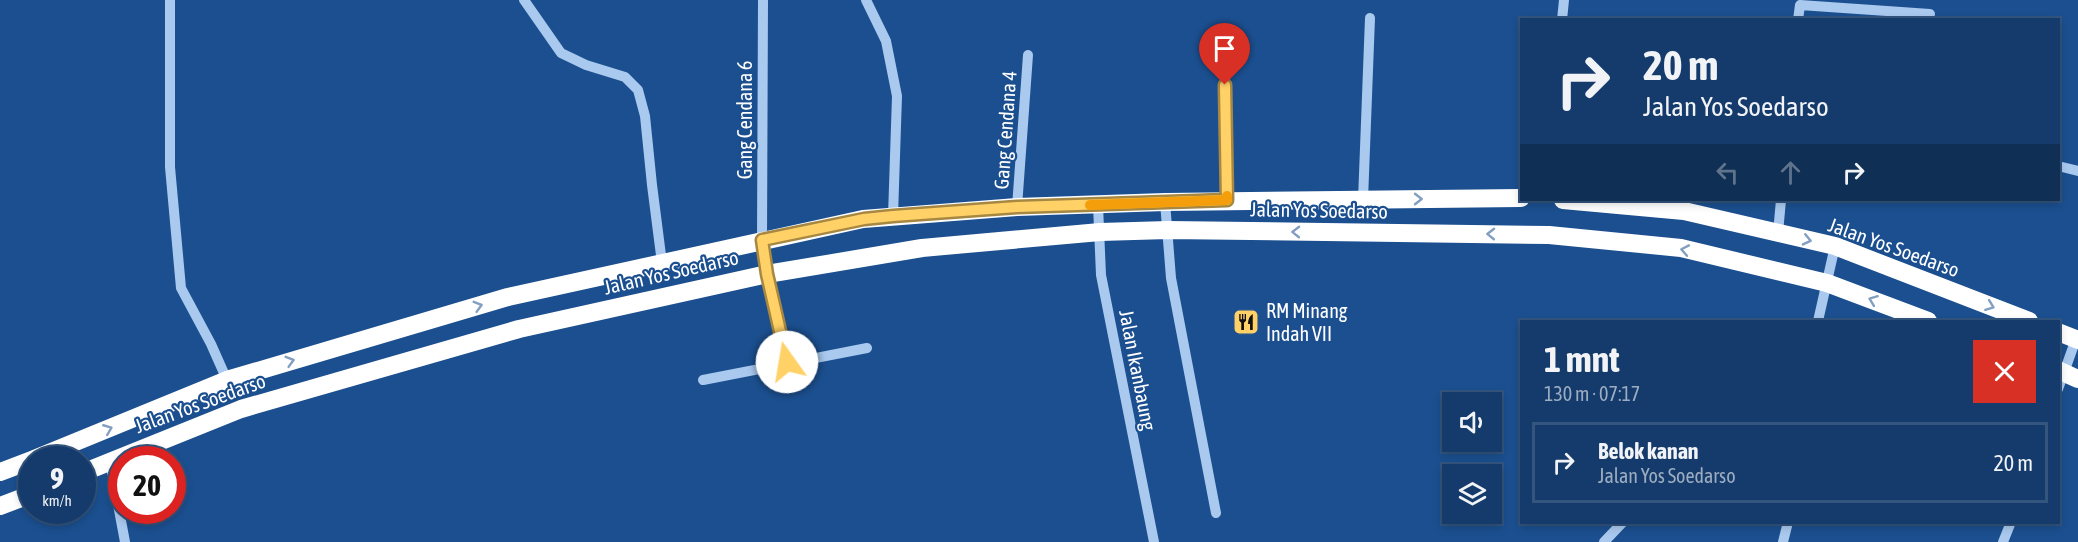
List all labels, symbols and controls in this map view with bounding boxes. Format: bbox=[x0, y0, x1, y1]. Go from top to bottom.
pin bbox=[1199, 23, 1250, 85]
icon: arrive bbox=[1208, 32, 1241, 65]
text: 20 m bbox=[1643, 41, 1718, 89]
icon: right bbox=[1544, 42, 1622, 120]
street label: Gang Cendana 6 bbox=[733, 61, 756, 179]
street label: Gang Cendana 4 bbox=[989, 70, 1021, 190]
text: Jalan Yos Soedarso bbox=[1643, 91, 1829, 122]
icon: left bbox=[1711, 156, 1744, 189]
icon: ahead bbox=[1774, 156, 1807, 189]
icon: right bbox=[1837, 156, 1870, 189]
one-way arrow bbox=[1414, 193, 1423, 205]
street label: Jalan Yos Soedarso bbox=[1250, 197, 1388, 223]
street label: Jalan Yos Soedarso bbox=[1825, 213, 1963, 281]
one-way arrow bbox=[1292, 226, 1301, 238]
one-way arrow bbox=[1487, 228, 1496, 241]
one-way arrow bbox=[1802, 232, 1812, 245]
one-way arrow bbox=[1681, 244, 1691, 257]
street label: Jalan Yos Soedarso bbox=[601, 245, 741, 299]
one-way arrow bbox=[1868, 295, 1879, 308]
place label: RM Minang Indah VII bbox=[1266, 299, 1348, 345]
one-way arrow bbox=[1984, 299, 1995, 311]
one-way arrow bbox=[472, 301, 482, 313]
restaurant icon: RM Minang Indah VII bbox=[1231, 307, 1261, 337]
street label: Jalan Ikanbaung bbox=[1115, 308, 1161, 433]
position arrow bbox=[755, 330, 819, 394]
text: 1 mnt bbox=[1544, 338, 1620, 380]
button: close bbox=[1973, 340, 2036, 403]
one-way arrow bbox=[285, 356, 295, 368]
street label: Jalan Yos Soedarso bbox=[131, 369, 269, 437]
text: 130 m · 07:17 bbox=[1544, 382, 1640, 405]
map controls bbox=[1442, 392, 1502, 524]
button: sound bbox=[1442, 392, 1502, 452]
one-way arrow bbox=[102, 424, 113, 436]
text: Belok kanan bbox=[1598, 438, 1699, 464]
speed limit sign: 20 bbox=[108, 446, 186, 524]
icon: right bbox=[1547, 446, 1580, 479]
text: 20 m bbox=[1993, 450, 2033, 476]
text: 9 bbox=[50, 461, 64, 495]
button: layers bbox=[1442, 464, 1502, 524]
text: Jalan Yos Soedarso bbox=[1598, 464, 1736, 487]
text: km/h bbox=[42, 492, 72, 509]

